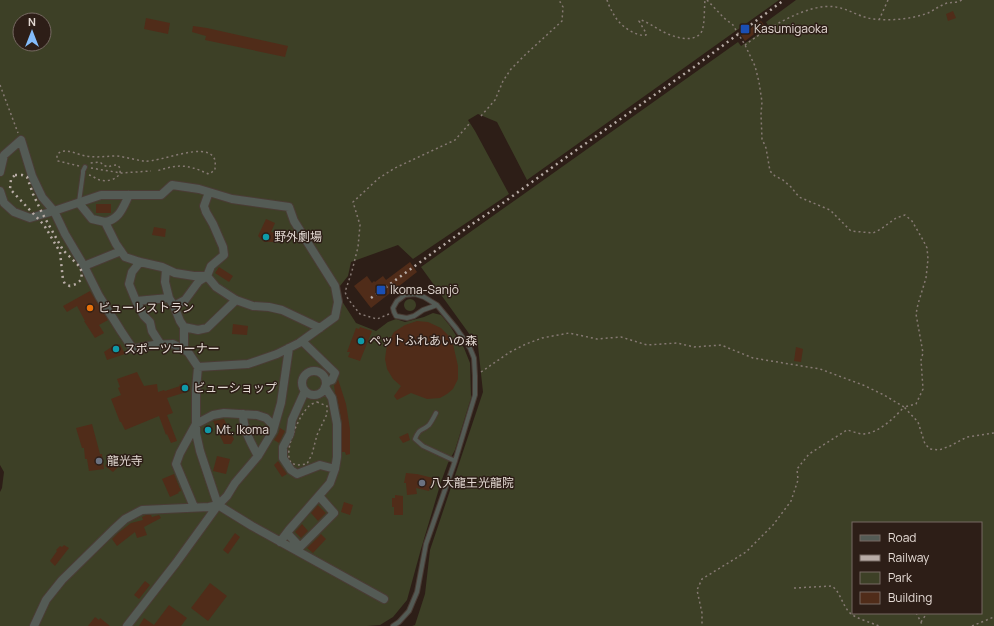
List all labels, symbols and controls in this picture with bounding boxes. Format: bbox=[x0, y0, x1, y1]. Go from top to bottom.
north arrow bbox=[12, 12, 52, 52]
text: N bbox=[28, 14, 36, 29]
place label: Kasumigaoka bbox=[754, 20, 828, 37]
marker: Kasumigaoka bbox=[739, 23, 751, 35]
place label: 野外劇場 bbox=[274, 228, 322, 245]
marker: 野外劇場 bbox=[261, 232, 271, 242]
place label: Ikoma-Sanjō bbox=[390, 281, 459, 298]
marker: Ikoma-Sanjō bbox=[375, 284, 387, 296]
place label: ビューレストラン bbox=[98, 299, 194, 316]
marker: ビューレストラン bbox=[85, 303, 95, 313]
place label: ペットふれあいの森 bbox=[369, 332, 477, 349]
marker: ペットふれあいの森 bbox=[356, 336, 366, 346]
place label: スポーツコーナー bbox=[124, 340, 220, 357]
marker: スポーツコーナー bbox=[111, 344, 121, 354]
place label: ビューショップ bbox=[193, 379, 277, 396]
marker: ビューショップ bbox=[180, 383, 190, 393]
place label: Mt. Ikoma bbox=[216, 421, 269, 438]
marker: Mt. Ikoma bbox=[203, 425, 213, 435]
place label: 龍光寺 bbox=[107, 452, 143, 469]
marker: 龍光寺 bbox=[94, 456, 104, 466]
place label: 八大龍王光龍院 bbox=[430, 474, 514, 491]
marker: 八大龍王光龍院 bbox=[417, 478, 427, 488]
legend bbox=[852, 522, 982, 614]
text: Road bbox=[888, 529, 916, 546]
text: Railway bbox=[888, 549, 930, 566]
text: Park bbox=[888, 569, 913, 586]
text: Building bbox=[888, 589, 932, 606]

